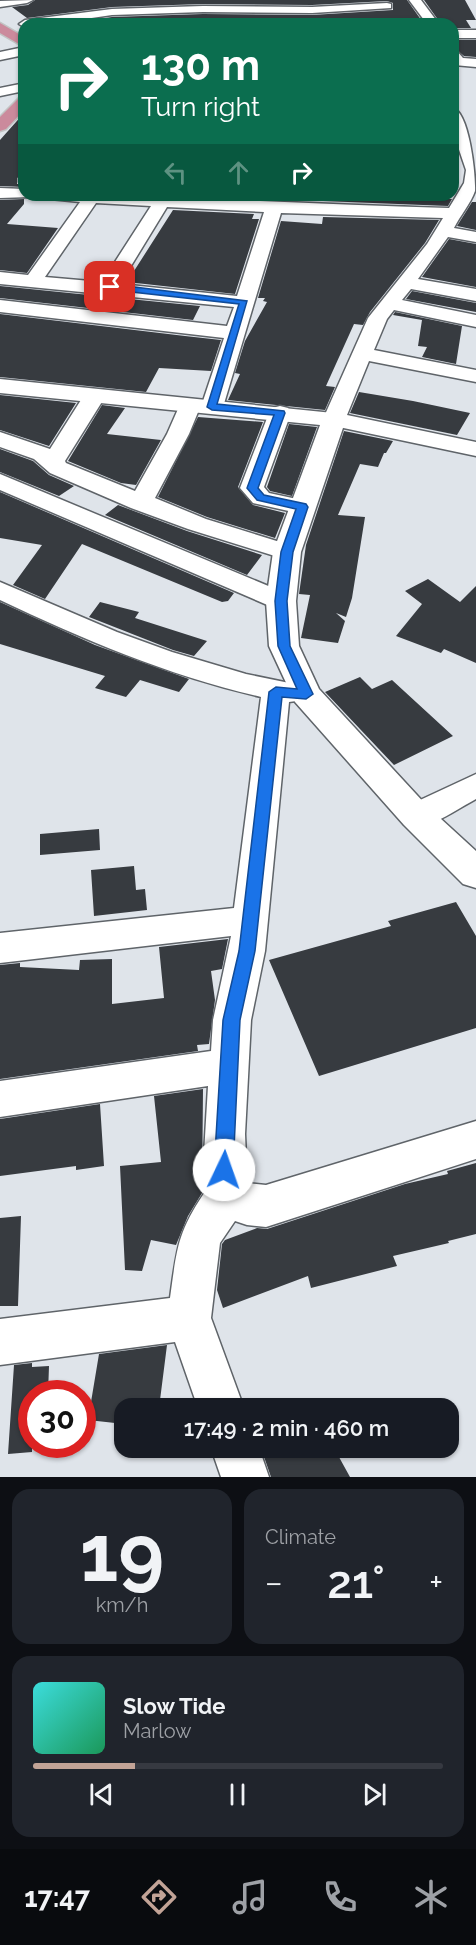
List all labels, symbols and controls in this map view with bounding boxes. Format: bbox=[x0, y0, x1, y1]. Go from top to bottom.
text: 130 m bbox=[141, 41, 260, 90]
icon: right bbox=[42, 42, 120, 120]
text: Turn right bbox=[141, 91, 260, 122]
icon: left bbox=[159, 156, 192, 189]
icon: ahead bbox=[222, 156, 255, 189]
icon: right bbox=[285, 156, 318, 189]
pin bbox=[84, 261, 135, 312]
icon: arrive bbox=[93, 270, 126, 303]
position arrow bbox=[192, 1138, 256, 1202]
speed limit sign: 30 bbox=[18, 1380, 96, 1458]
text: 17:49 · 2 min · 460 m bbox=[184, 1415, 389, 1441]
text: 19 bbox=[80, 1508, 164, 1599]
text: Climate bbox=[265, 1525, 336, 1549]
text: 21° bbox=[327, 1556, 385, 1609]
text: − bbox=[265, 1563, 283, 1602]
text: + bbox=[429, 1563, 443, 1602]
text: km/h bbox=[96, 1593, 148, 1617]
text: Slow Tide bbox=[123, 1693, 225, 1719]
text: Marlow bbox=[123, 1719, 192, 1743]
icon: previous bbox=[85, 1778, 118, 1811]
icon: pause bbox=[221, 1778, 254, 1811]
icon: next bbox=[358, 1778, 391, 1811]
icon: directions bbox=[138, 1876, 180, 1918]
icon: music bbox=[229, 1876, 271, 1918]
icon: phone bbox=[319, 1876, 361, 1918]
icon: climate bbox=[410, 1876, 452, 1918]
text: 17:47 bbox=[24, 1882, 90, 1913]

